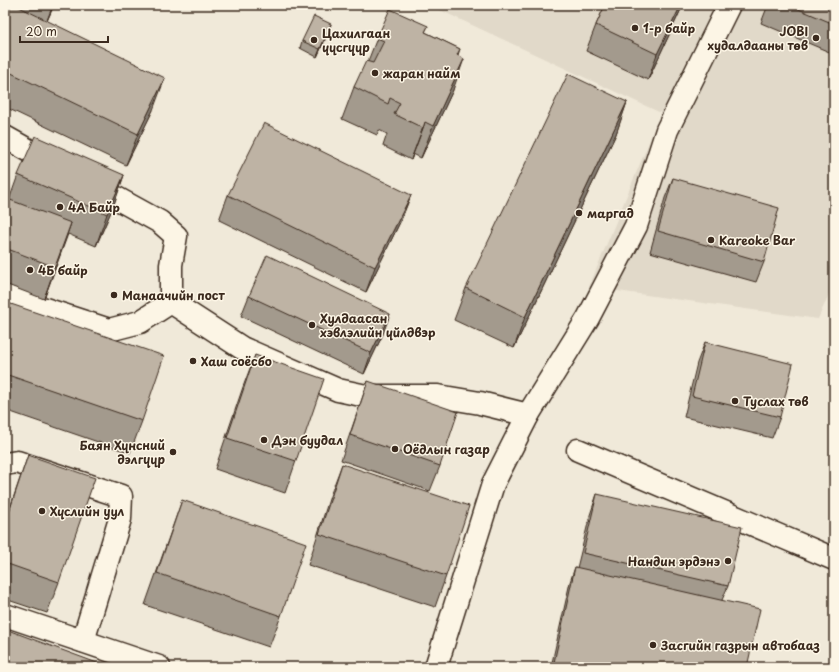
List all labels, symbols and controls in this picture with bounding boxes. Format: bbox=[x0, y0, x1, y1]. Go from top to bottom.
scale bar bbox=[20, 18, 108, 44]
place label: 1-р байр bbox=[643, 19, 695, 37]
text: 20 m bbox=[26, 22, 57, 40]
place label: JOBI худалдааны төв bbox=[707, 22, 808, 54]
marker: 1-р байр bbox=[630, 23, 640, 33]
place label: Цахилгаан үүсгүүр bbox=[322, 24, 390, 56]
marker: JOBI худалдааны төв bbox=[811, 33, 821, 43]
marker: Цахилгаан үүсгүүр bbox=[309, 35, 319, 45]
place label: жаран найм bbox=[383, 64, 460, 82]
marker: жаран найм bbox=[370, 68, 380, 78]
place label: 4А Байр bbox=[68, 198, 120, 216]
marker: 4А Байр bbox=[55, 202, 65, 212]
place label: маргад bbox=[587, 204, 634, 222]
marker: маргад bbox=[574, 208, 584, 218]
place label: Kareoke Bar bbox=[719, 231, 796, 249]
marker: Kareoke Bar bbox=[706, 235, 716, 245]
place label: 4Б байр bbox=[38, 261, 88, 279]
marker: 4Б байр bbox=[25, 265, 35, 275]
place label: Манаачийн пост bbox=[122, 286, 225, 304]
marker: Манаачийн пост bbox=[109, 290, 119, 300]
place label: Хулдаасан хэвлэлийн үйлдвэр bbox=[320, 309, 436, 341]
marker: Хулдаасан хэвлэлийн үйлдвэр bbox=[307, 320, 317, 330]
place label: Хаш соёсбо bbox=[201, 352, 272, 370]
marker: Хаш соёсбо bbox=[188, 356, 198, 366]
place label: Туслах төв bbox=[743, 392, 809, 410]
marker: Туслах төв bbox=[730, 396, 740, 406]
place label: Дэн буудал bbox=[271, 431, 343, 449]
marker: Дэн буудал bbox=[259, 435, 269, 445]
place label: Баян Хүнсний дэлгүүр bbox=[80, 436, 165, 468]
place label: Оёдлын газар bbox=[403, 440, 490, 458]
marker: Оёдлын газар bbox=[390, 444, 400, 454]
marker: Баян Хүнсний дэлгүүр bbox=[168, 447, 178, 457]
place label: Хүслийн уул bbox=[50, 502, 125, 520]
marker: Хүслийн уул bbox=[37, 506, 47, 516]
place label: Нандин эрдэнэ bbox=[628, 552, 720, 570]
marker: Нандин эрдэнэ bbox=[723, 556, 733, 566]
place label: Засгийн газрын автобааз bbox=[660, 636, 820, 654]
marker: Засгийн газрын автобааз bbox=[648, 640, 658, 650]

